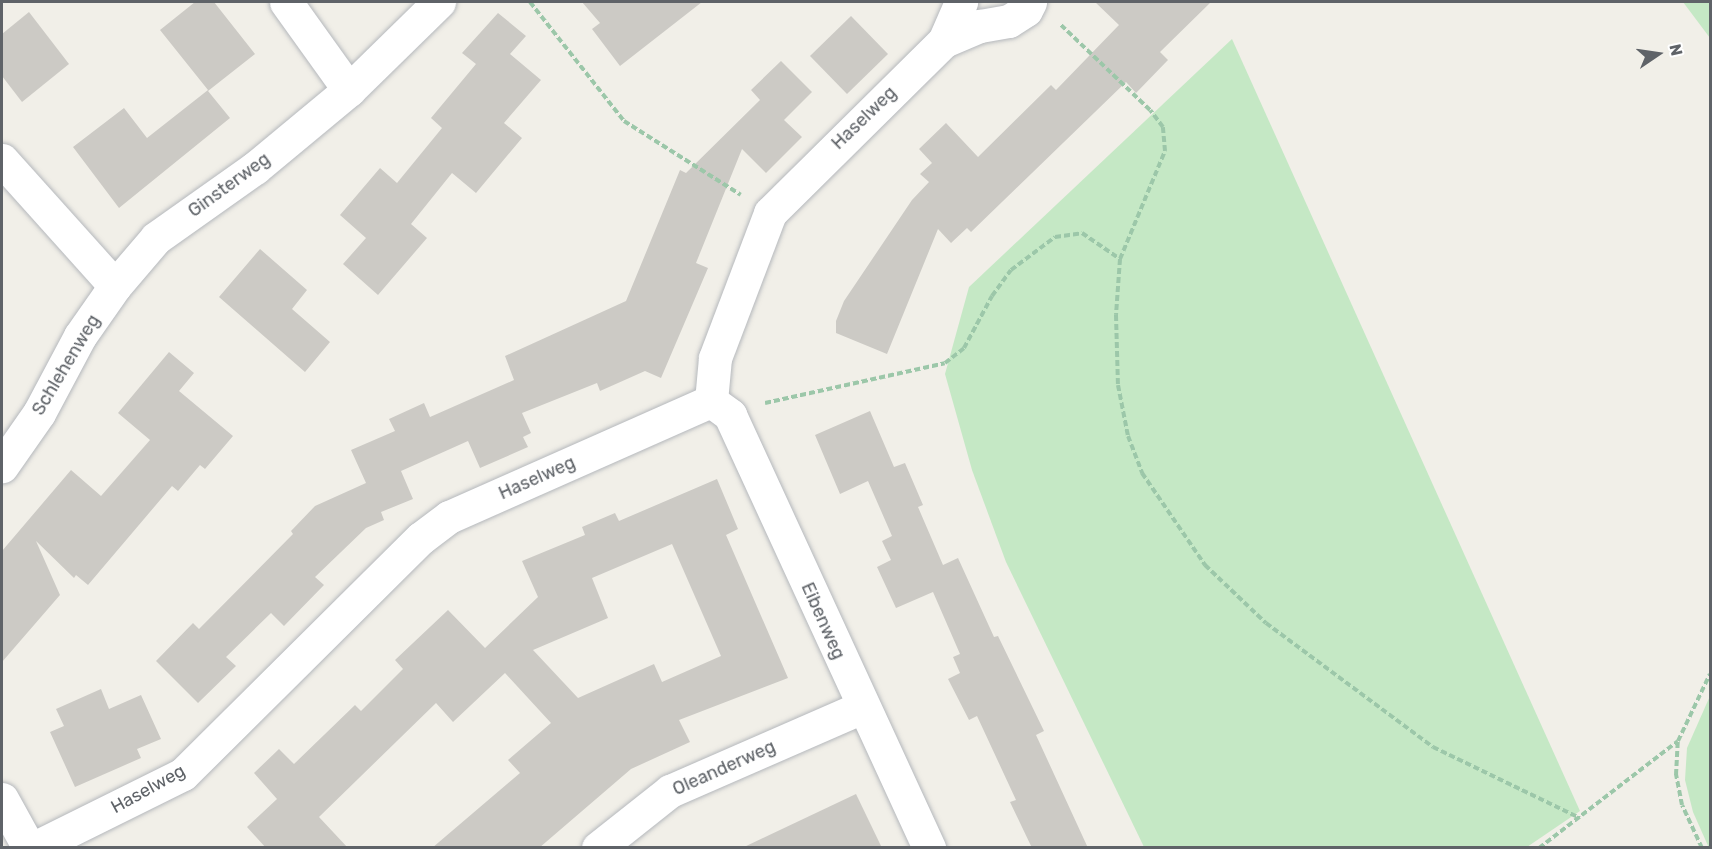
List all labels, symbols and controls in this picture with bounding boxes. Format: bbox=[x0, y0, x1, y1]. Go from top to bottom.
north arrow bbox=[1628, 24, 1688, 84]
text: N bbox=[1665, 42, 1687, 58]
street label: Haselweg bbox=[827, 82, 901, 154]
street label: Ginsterweg bbox=[184, 148, 274, 222]
street label: Schlehenweg bbox=[28, 311, 104, 419]
street label: Haselweg bbox=[495, 452, 579, 504]
street label: Eibenweg bbox=[796, 579, 850, 663]
street label: Oleanderweg bbox=[669, 736, 779, 800]
street label: Haselweg bbox=[107, 760, 189, 818]

